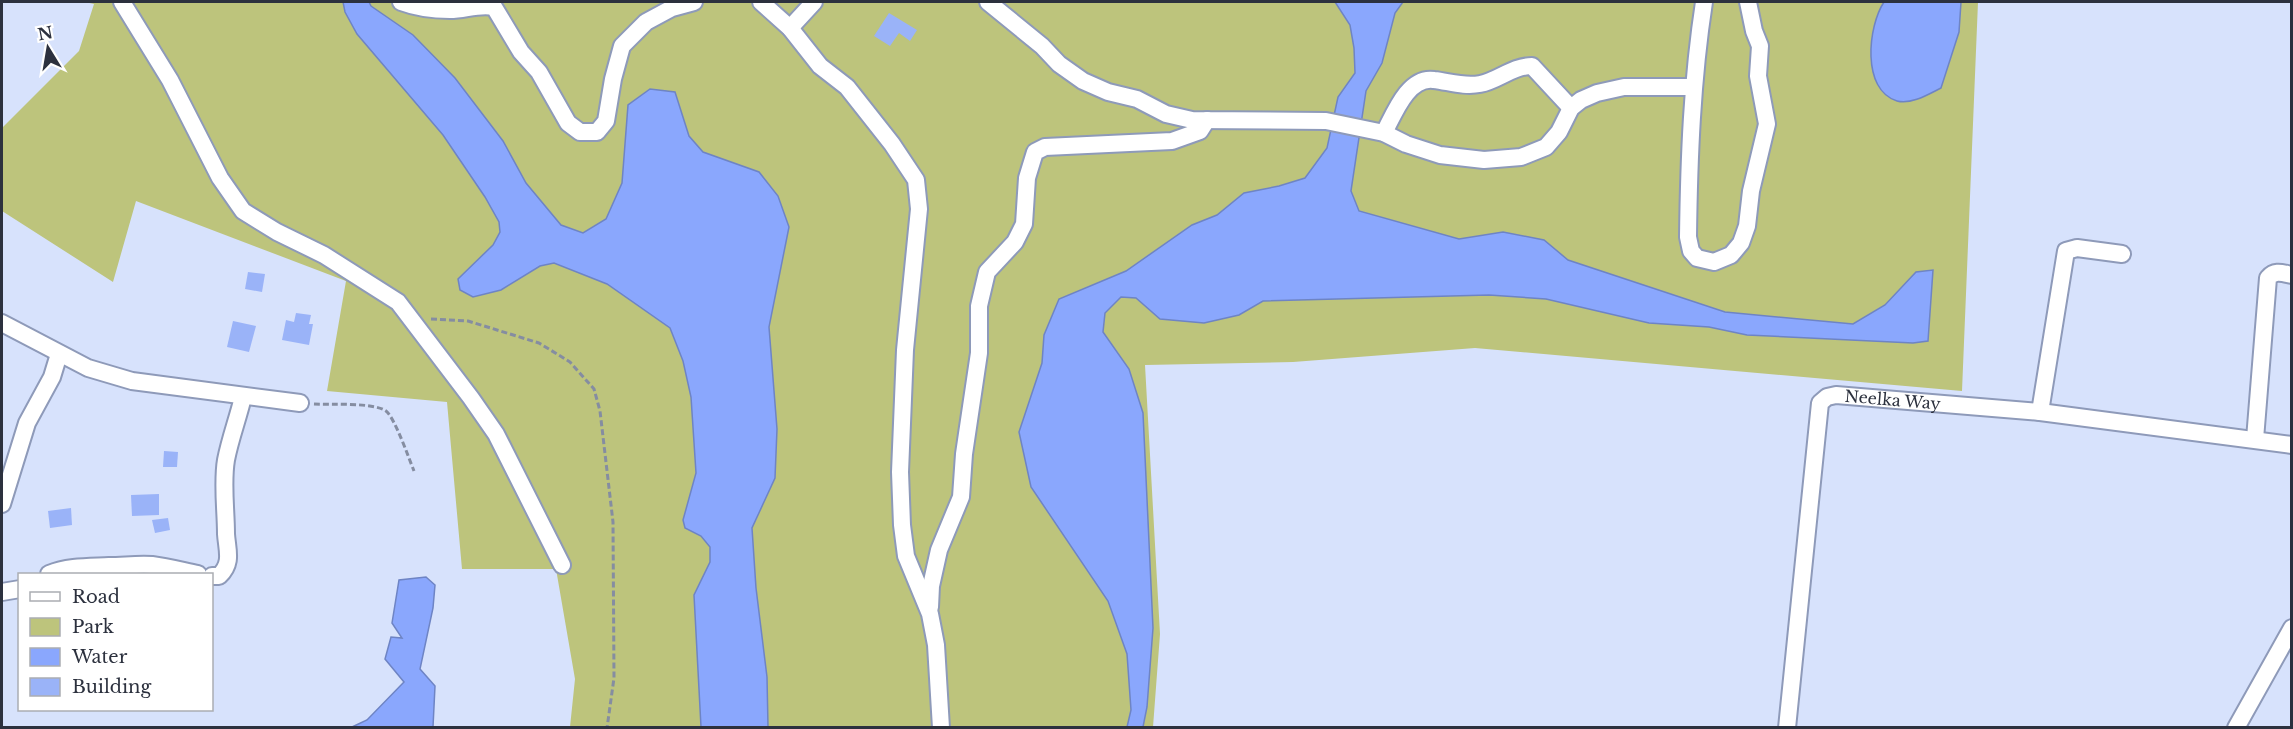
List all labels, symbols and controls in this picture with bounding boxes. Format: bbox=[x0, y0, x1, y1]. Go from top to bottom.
north arrow bbox=[18, 18, 78, 78]
text: N bbox=[36, 22, 54, 45]
street label: Neelka Way bbox=[1844, 386, 1942, 414]
legend bbox=[18, 573, 213, 711]
text: Road bbox=[72, 586, 120, 608]
text: Park bbox=[72, 616, 114, 638]
text: Water bbox=[71, 646, 128, 668]
text: Building bbox=[72, 676, 151, 698]

